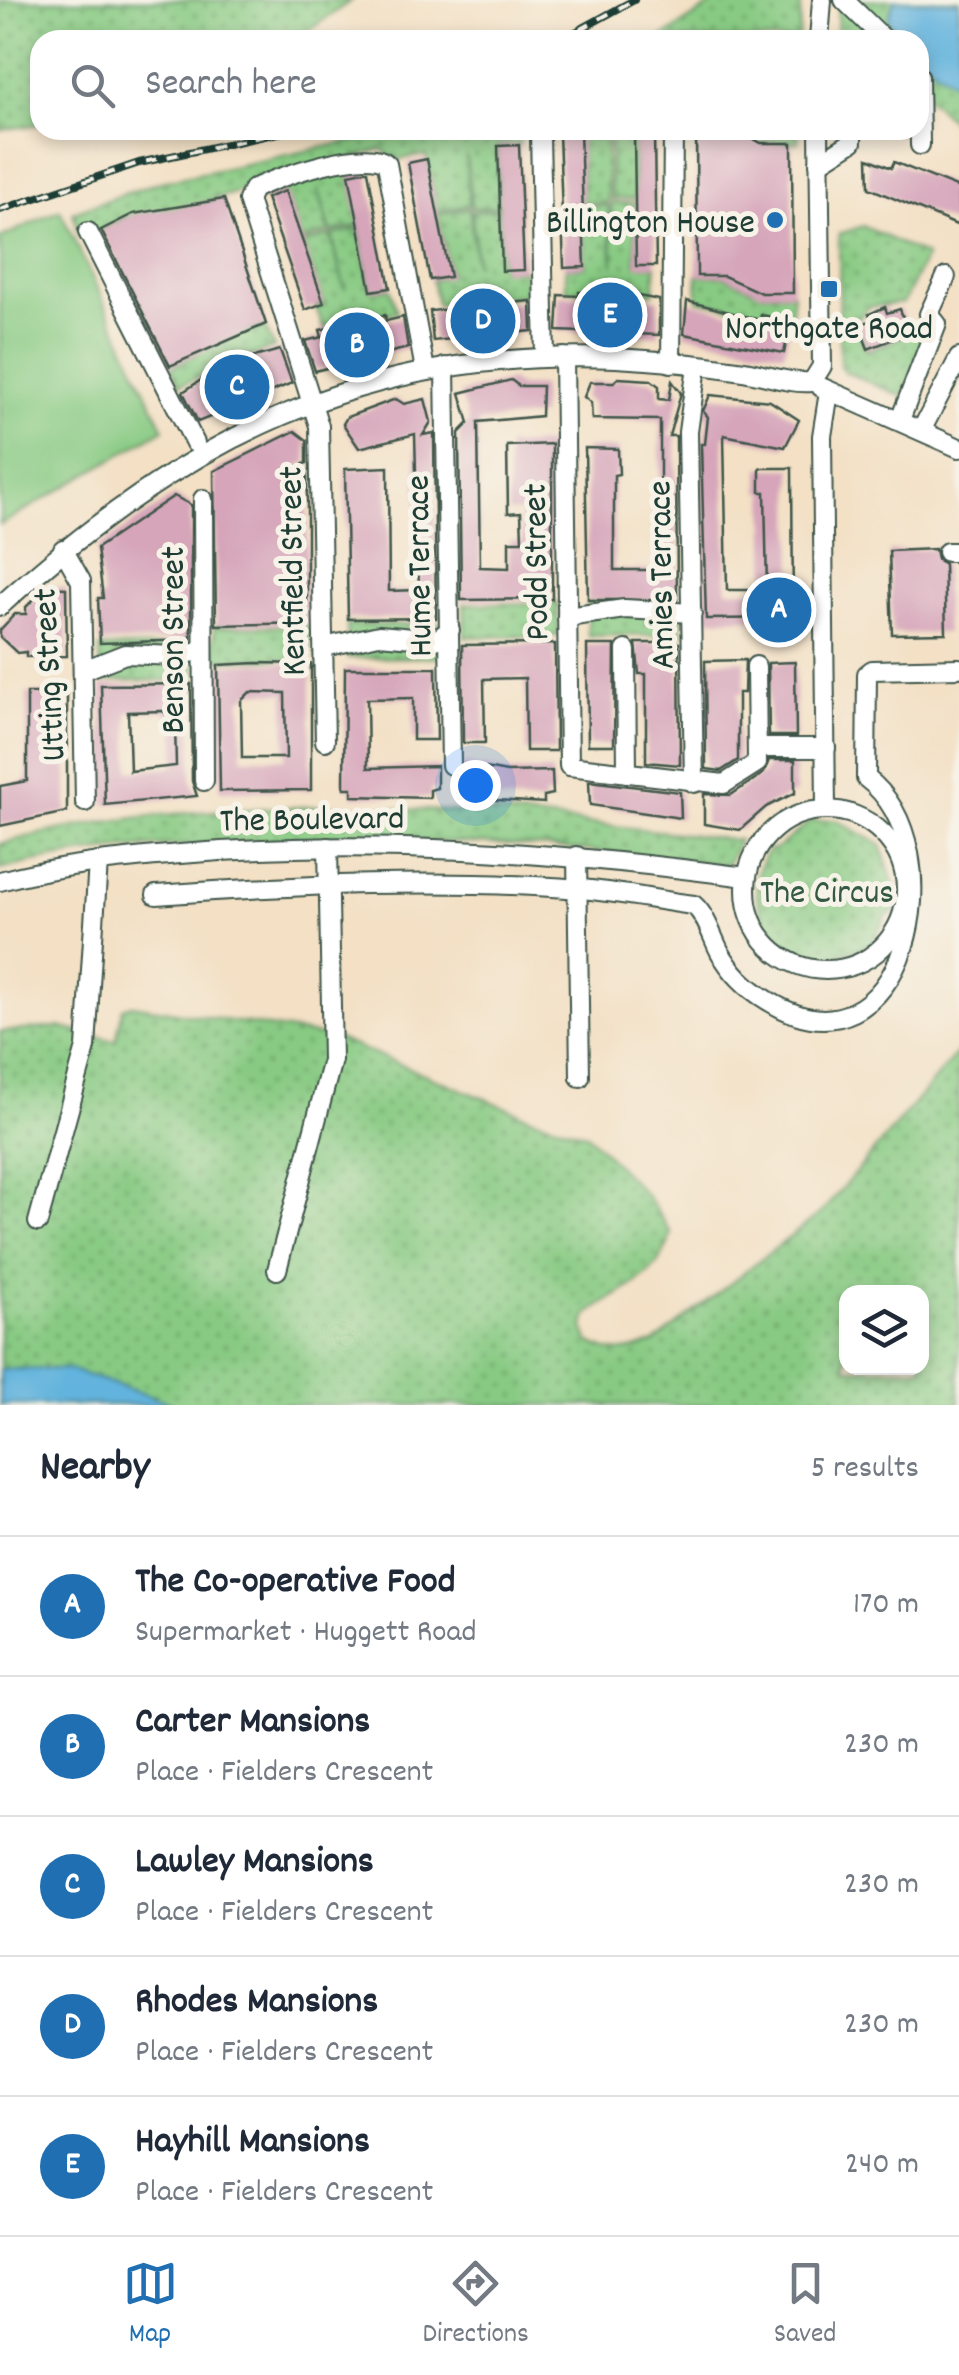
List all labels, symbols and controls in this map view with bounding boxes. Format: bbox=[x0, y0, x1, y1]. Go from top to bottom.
search box bbox=[30, 30, 929, 140]
icon: search bbox=[65, 58, 120, 113]
text: Search here bbox=[145, 58, 317, 113]
place label: Billington House bbox=[546, 200, 755, 250]
marker: Billington House bbox=[764, 209, 786, 231]
pin: E bbox=[578, 278, 642, 352]
marker: Northgate Road bbox=[818, 278, 840, 300]
pin: D bbox=[450, 284, 516, 358]
place label: Northgate Road bbox=[725, 306, 933, 356]
pin: B bbox=[324, 308, 390, 382]
pin: C bbox=[204, 350, 270, 424]
street label: Kentfield Street bbox=[268, 465, 322, 676]
street label: Hume Terrace bbox=[395, 475, 449, 657]
street label: Amies Terrace bbox=[637, 480, 691, 670]
street label: Podd Street bbox=[513, 483, 565, 641]
street label: Benson Street bbox=[151, 546, 201, 734]
pin: A bbox=[746, 572, 812, 648]
street label: Utting Street bbox=[22, 587, 82, 763]
your location bbox=[450, 760, 501, 811]
street label: The Boulevard bbox=[219, 795, 405, 849]
park label: The Circus bbox=[760, 870, 894, 920]
map controls bbox=[839, 1285, 929, 1375]
button: layers bbox=[839, 1285, 929, 1375]
text: Nearby bbox=[40, 1440, 150, 1500]
text: 5 results bbox=[811, 1447, 919, 1493]
text: The Co-operative Food bbox=[135, 1556, 456, 1611]
text: A bbox=[64, 1583, 81, 1629]
text: 170 m bbox=[853, 1583, 919, 1629]
text: Supermarket · Huggett Road bbox=[135, 1611, 477, 1657]
text: Carter Mansions bbox=[135, 1696, 370, 1751]
text: B bbox=[65, 1723, 80, 1769]
text: 230 m bbox=[844, 1723, 919, 1769]
text: Place · Fielders Crescent bbox=[135, 1751, 433, 1797]
text: Lawley Mansions bbox=[135, 1836, 374, 1891]
text: C bbox=[65, 1863, 80, 1909]
text: 230 m bbox=[844, 1863, 919, 1909]
text: Place · Fielders Crescent bbox=[135, 1891, 433, 1937]
text: Rhodes Mansions bbox=[135, 1976, 378, 2031]
text: D bbox=[64, 2003, 81, 2049]
text: 230 m bbox=[844, 2003, 919, 2049]
text: Place · Fielders Crescent bbox=[135, 2031, 433, 2077]
text: Hayhill Mansions bbox=[135, 2116, 370, 2171]
text: E bbox=[65, 2143, 80, 2189]
text: 240 m bbox=[845, 2143, 919, 2189]
text: Place · Fielders Crescent bbox=[135, 2171, 433, 2217]
tab: Map bbox=[123, 2256, 178, 2356]
tab: Directions bbox=[423, 2256, 529, 2356]
tab: Saved bbox=[774, 2256, 836, 2356]

